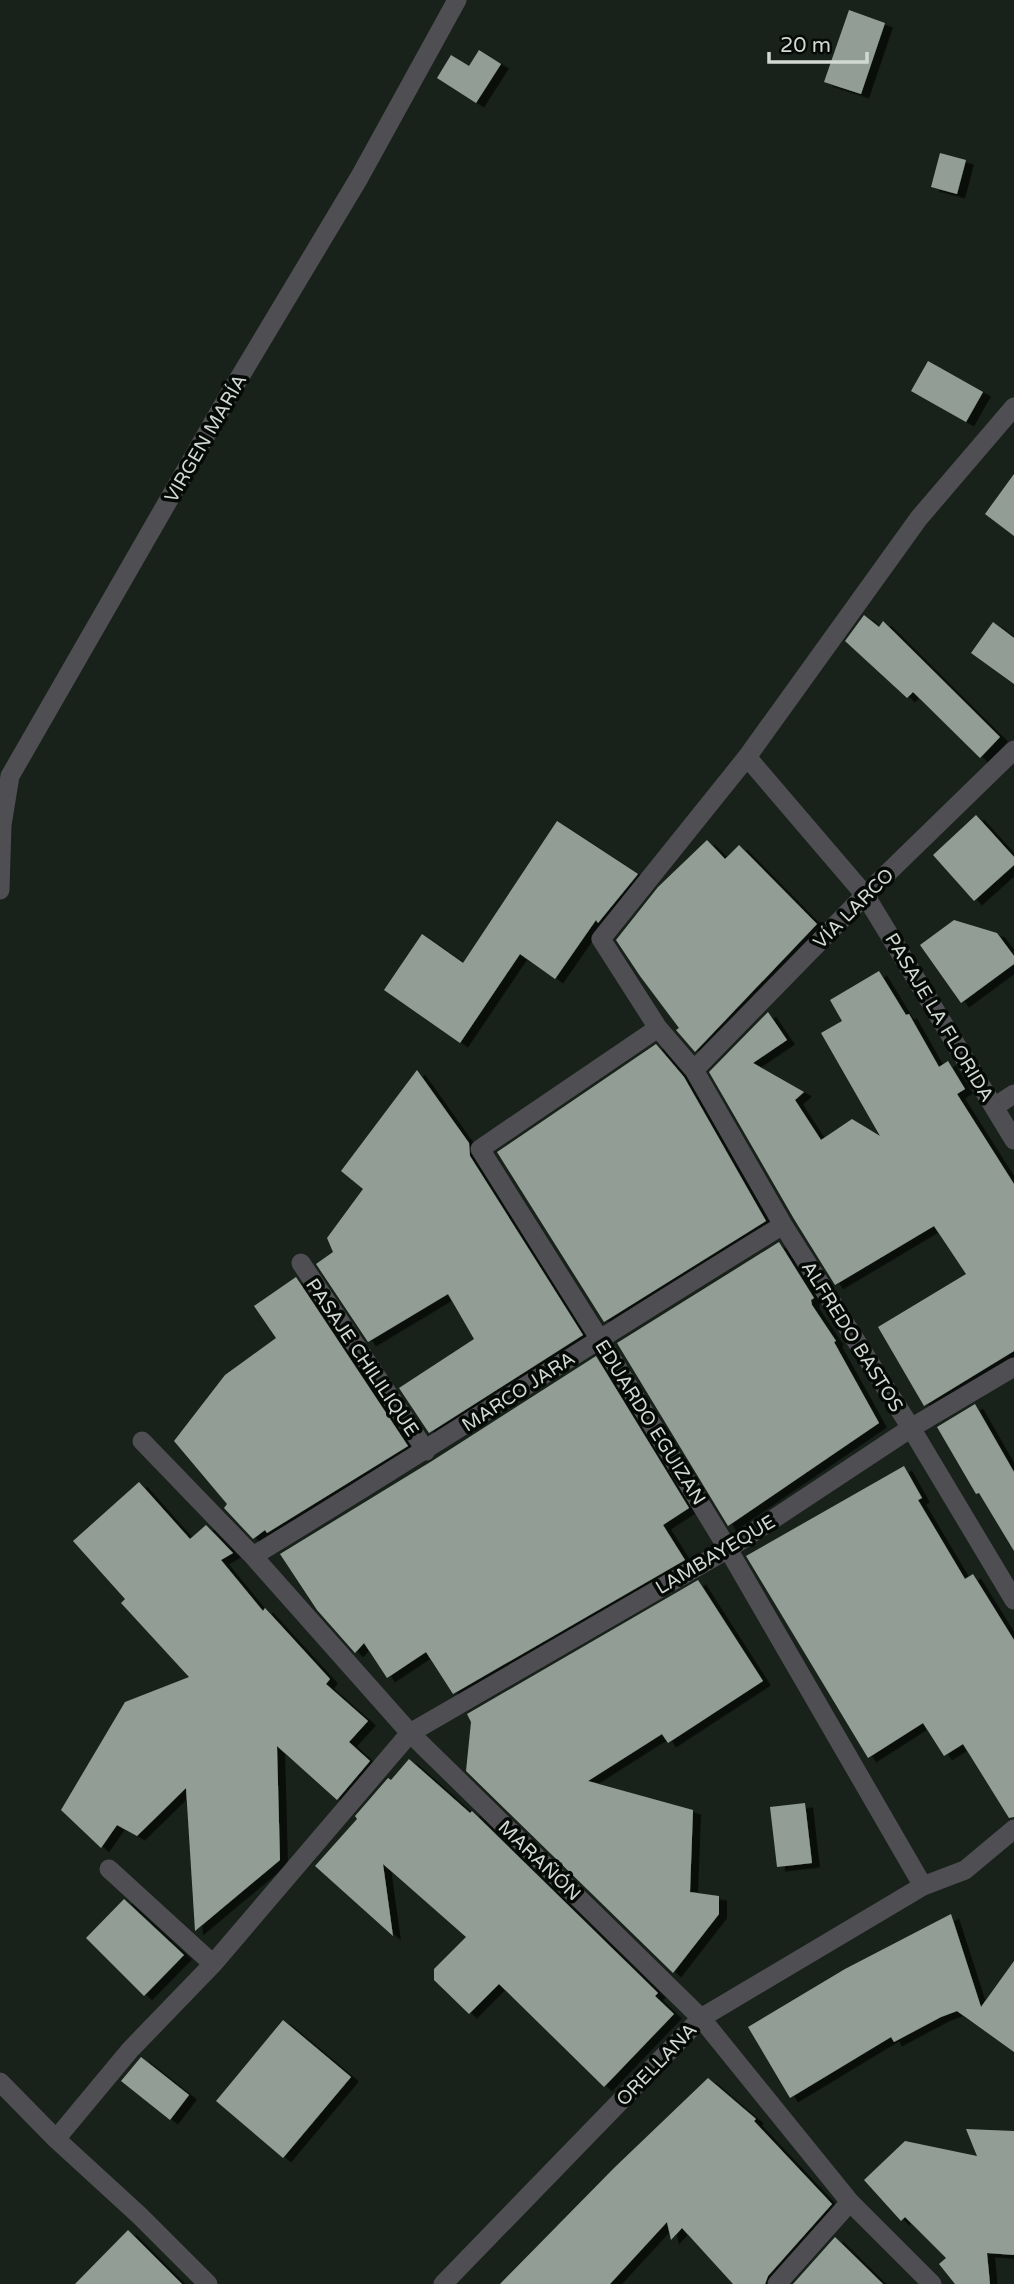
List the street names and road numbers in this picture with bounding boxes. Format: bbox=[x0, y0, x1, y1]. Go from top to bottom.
street label: VIRGEN MARÍA bbox=[159, 370, 252, 507]
street label: VÍA LARCO bbox=[808, 863, 898, 953]
street label: PASAJE LA FLORIDA bbox=[880, 929, 998, 1106]
street label: ALFREDO BASTOS bbox=[797, 1257, 907, 1416]
street label: PASAJE CHILILIQUE bbox=[301, 1274, 423, 1441]
street label: EDUARDO EGUIZAN bbox=[590, 1336, 710, 1509]
street label: MARCO JARA bbox=[458, 1347, 579, 1436]
street label: LAMBAYEQUE bbox=[652, 1511, 779, 1599]
street label: MARAÑÓN bbox=[493, 1815, 586, 1906]
street label: ORELLANA bbox=[612, 2019, 702, 2111]

